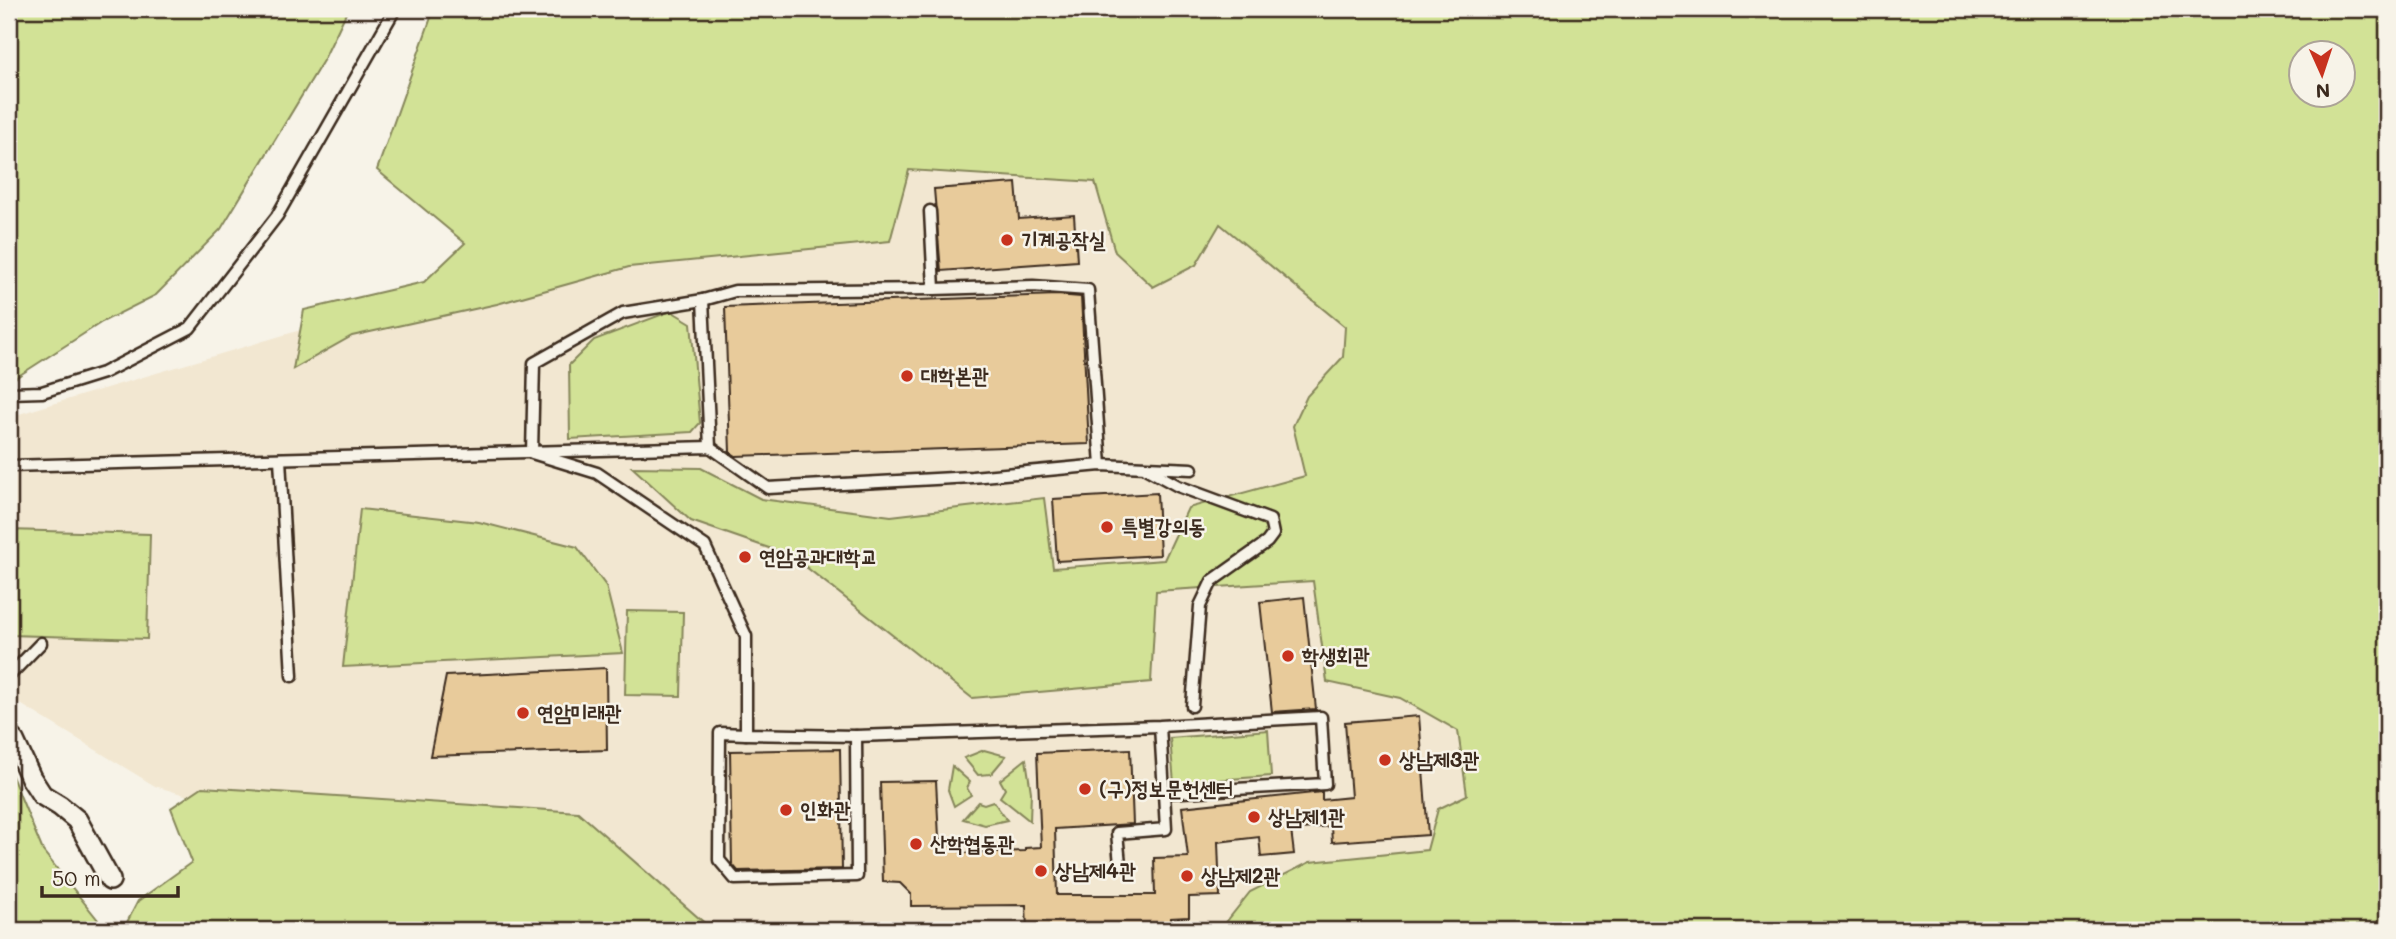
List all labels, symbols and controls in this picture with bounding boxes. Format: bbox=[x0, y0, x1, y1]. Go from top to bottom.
north arrow bbox=[2288, 38, 2358, 108]
text: N bbox=[2315, 79, 2331, 104]
place label: 기계공작실 bbox=[1021, 225, 1106, 252]
marker: 기계공작실 bbox=[999, 232, 1015, 248]
place label: 대학본관 bbox=[921, 361, 989, 388]
marker: 대학본관 bbox=[899, 368, 915, 384]
place label: 특별강의동 bbox=[1121, 512, 1206, 539]
marker: 특별강의동 bbox=[1099, 519, 1115, 535]
place label: 연암공과대학교 bbox=[759, 542, 877, 569]
marker: 연암공과대학교 bbox=[737, 549, 753, 565]
place label: 학생회관 bbox=[1301, 641, 1370, 668]
marker: 학생회관 bbox=[1280, 648, 1296, 664]
place label: 연암미래관 bbox=[537, 698, 622, 725]
marker: 연암미래관 bbox=[515, 705, 531, 721]
place label: 상남제3관 bbox=[1399, 745, 1479, 772]
marker: 상남제3관 bbox=[1377, 752, 1393, 768]
place label: (구)정보문헌센터 bbox=[1099, 774, 1233, 801]
marker: (구)정보문헌센터 bbox=[1077, 781, 1093, 797]
place label: 인화관 bbox=[800, 795, 851, 822]
marker: 인화관 bbox=[778, 802, 794, 818]
place label: 상남제1관 bbox=[1268, 802, 1345, 829]
marker: 상남제1관 bbox=[1246, 809, 1262, 825]
place label: 산학협동관 bbox=[930, 829, 1015, 856]
marker: 산학협동관 bbox=[908, 836, 924, 852]
scale bar bbox=[42, 855, 178, 899]
place label: 상남제4관 bbox=[1055, 856, 1136, 883]
place label: 상남제2관 bbox=[1201, 861, 1280, 888]
marker: 상남제4관 bbox=[1033, 863, 1049, 879]
text: 50 m bbox=[52, 864, 101, 891]
marker: 상남제2관 bbox=[1179, 868, 1195, 884]

